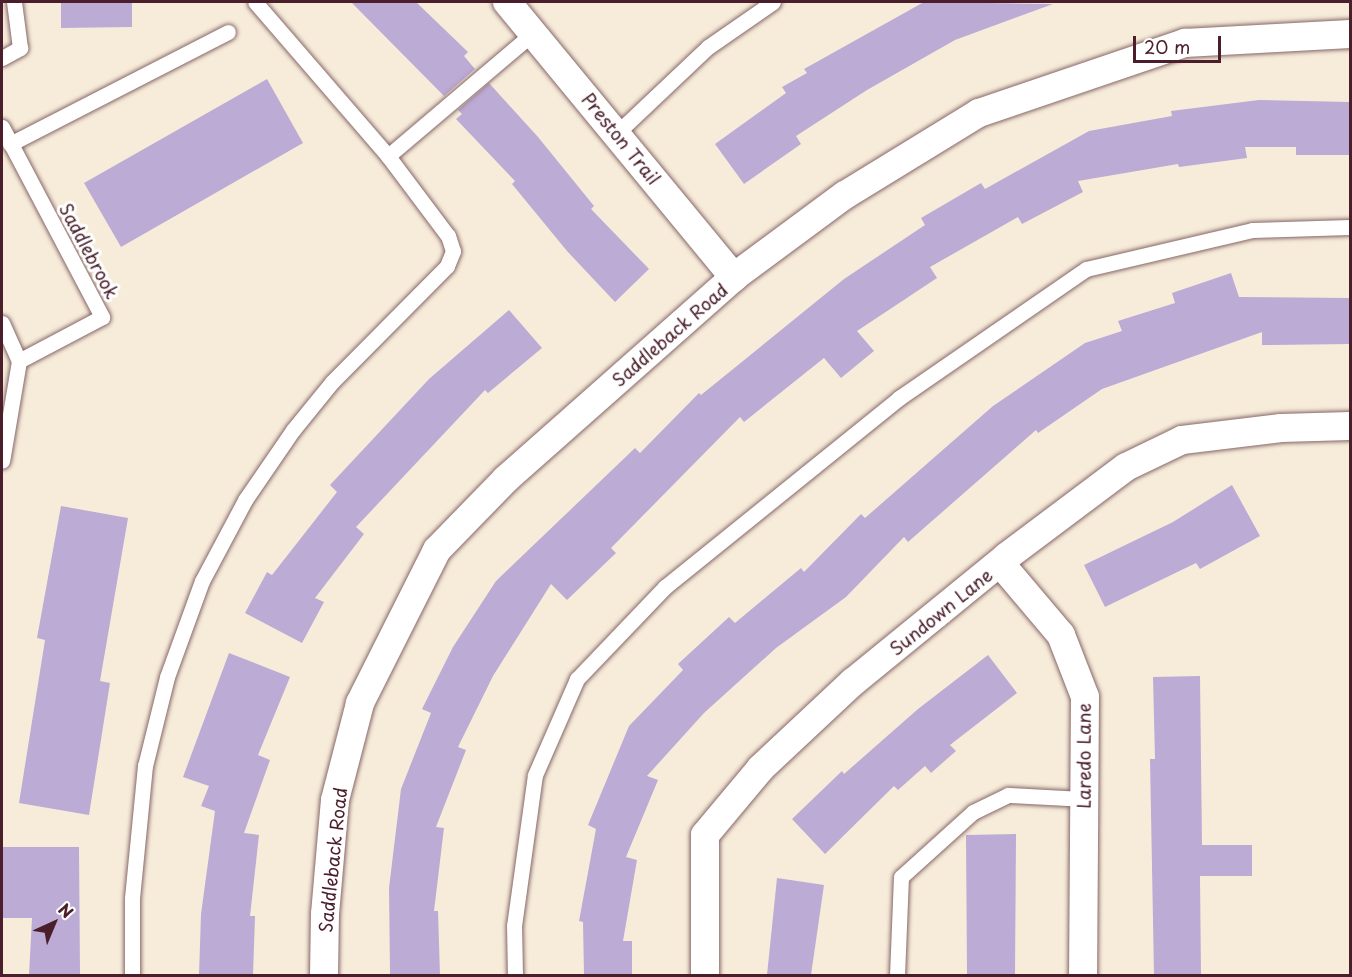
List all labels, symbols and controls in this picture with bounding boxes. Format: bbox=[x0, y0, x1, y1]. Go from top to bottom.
scale bar bbox=[1136, 24, 1224, 62]
text: 20 m bbox=[1144, 33, 1190, 60]
street label: Preston Trail bbox=[577, 89, 665, 189]
street label: Saddlebrook bbox=[55, 200, 123, 302]
street label: Saddleback Road bbox=[607, 279, 733, 391]
street label: Sundown Lane bbox=[885, 564, 997, 660]
street label: Laredo Lane bbox=[1073, 703, 1095, 809]
street label: Saddleback Road bbox=[315, 786, 351, 934]
north arrow bbox=[24, 893, 84, 953]
text: N bbox=[54, 897, 79, 923]

